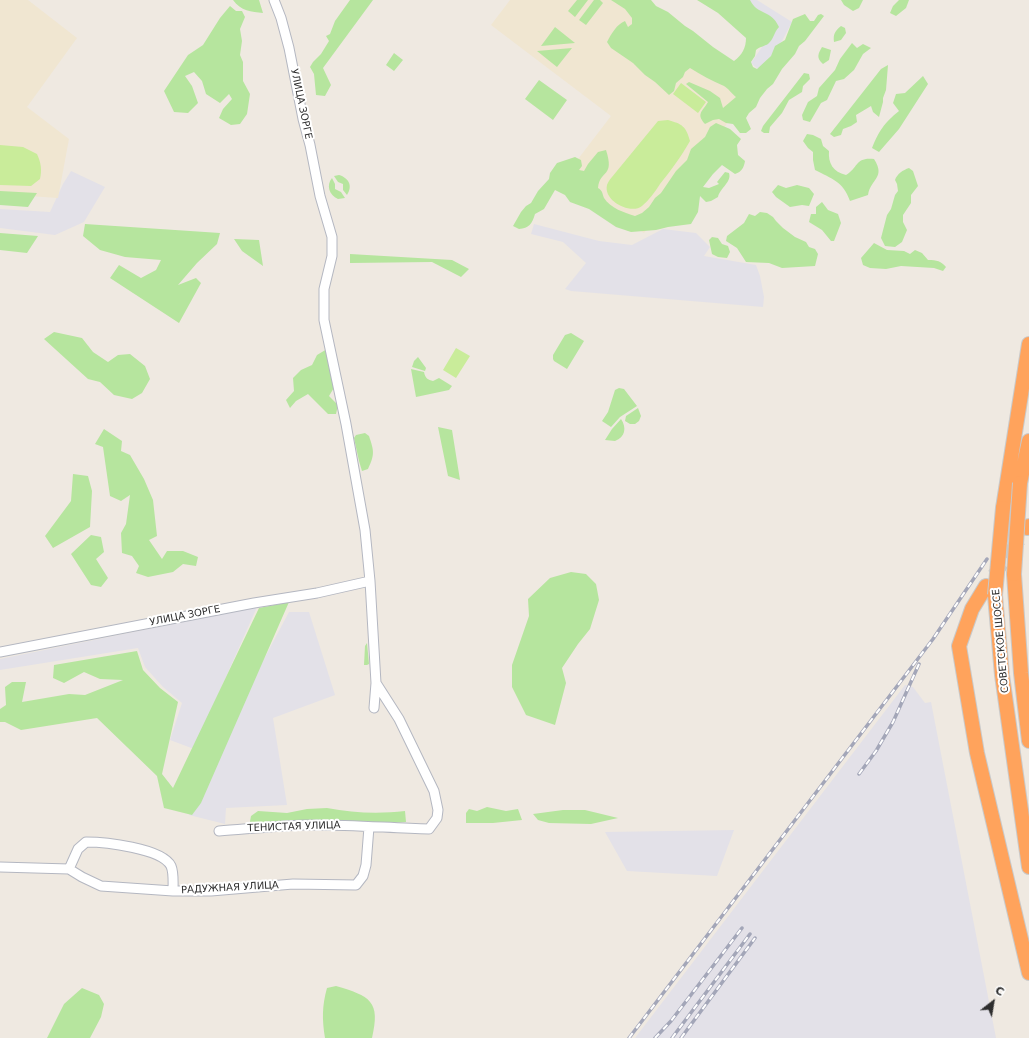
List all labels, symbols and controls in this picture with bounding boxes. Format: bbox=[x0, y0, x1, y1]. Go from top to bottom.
street label: УЛИЦА ЗОРГЕ bbox=[288, 68, 314, 140]
street label: СОВЕТСКОЕ ШОССЕ bbox=[990, 588, 1012, 694]
street label: УЛИЦА ЗОРГЕ bbox=[149, 603, 221, 629]
street label: ТЕНИСТАЯ УЛИЦА bbox=[247, 819, 341, 835]
street label: РАДУЖНАЯ УЛИЦА bbox=[181, 879, 279, 897]
north arrow bbox=[973, 982, 1013, 1022]
text: С bbox=[993, 984, 1006, 999]

